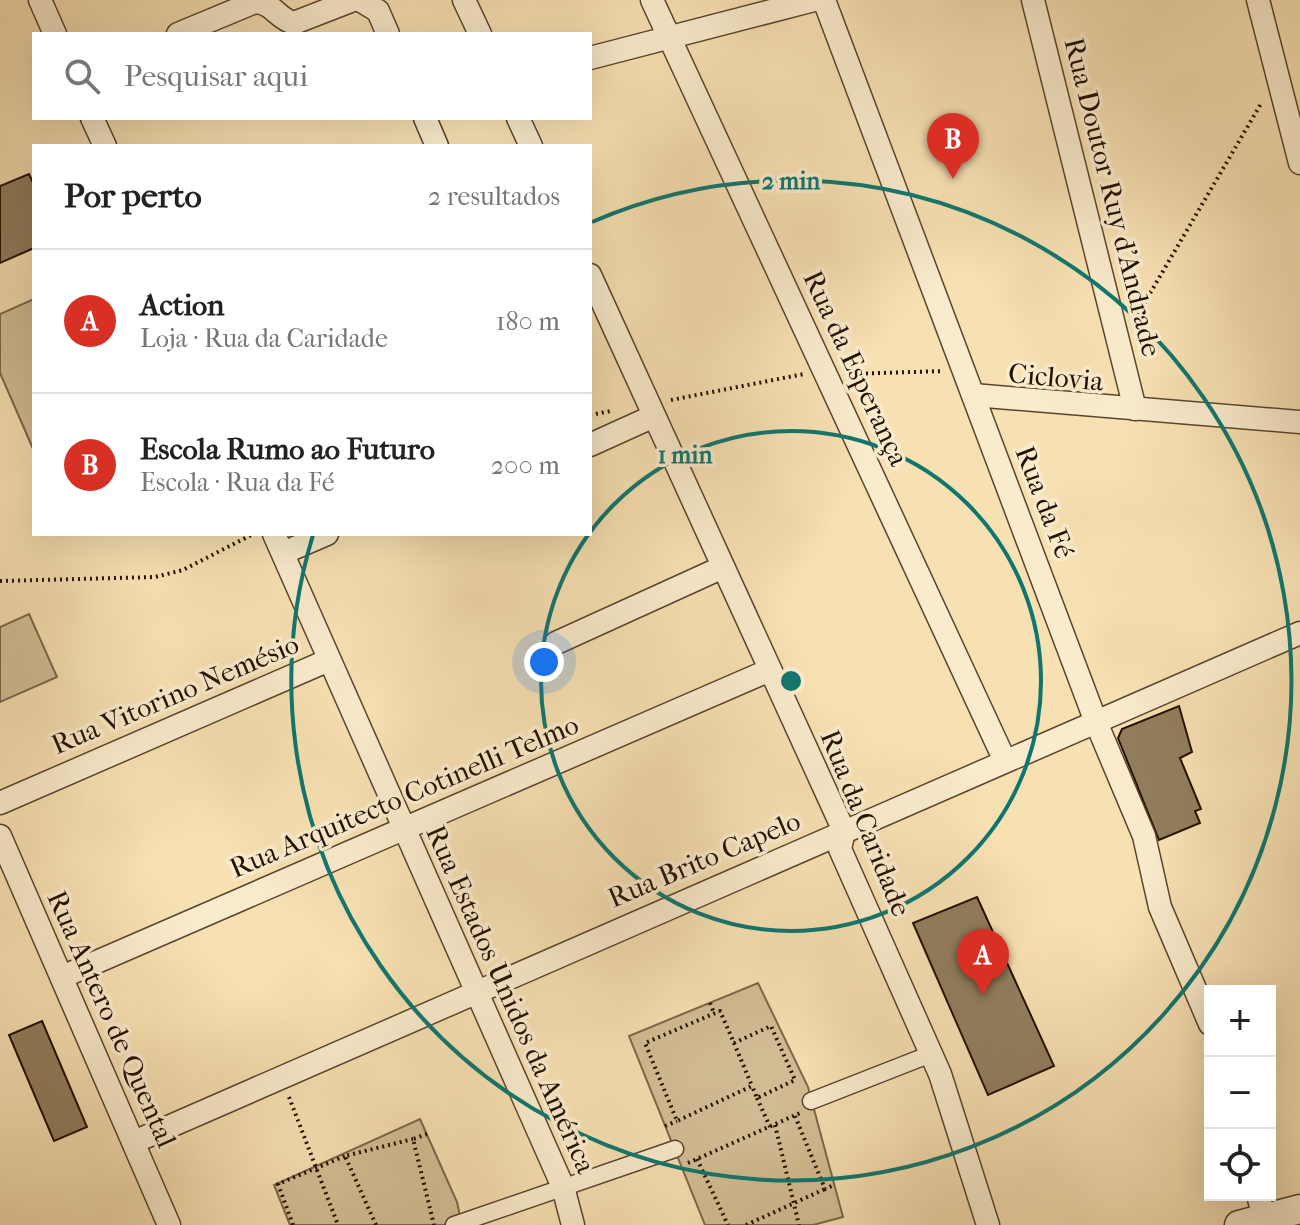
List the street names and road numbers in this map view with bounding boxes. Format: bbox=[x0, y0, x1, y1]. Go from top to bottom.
street label: Rua Doutor Ruy d'Andrade bbox=[1057, 34, 1169, 360]
street label: Rua da Esperança bbox=[796, 265, 916, 472]
street label: Ciclovia bbox=[1007, 356, 1106, 398]
street label: Rua da Fé bbox=[1009, 441, 1082, 563]
street label: Rua Vitorino Nemésio bbox=[46, 627, 304, 761]
street label: Rua Arquitecto Cotinelli Telmo bbox=[225, 707, 583, 885]
street label: Rua da Caridade bbox=[814, 725, 918, 921]
street label: Rua Brito Capelo bbox=[603, 804, 805, 914]
street label: Rua Estados Unidos da América bbox=[419, 820, 603, 1179]
street label: Rua Antero de Quental bbox=[40, 885, 184, 1153]

